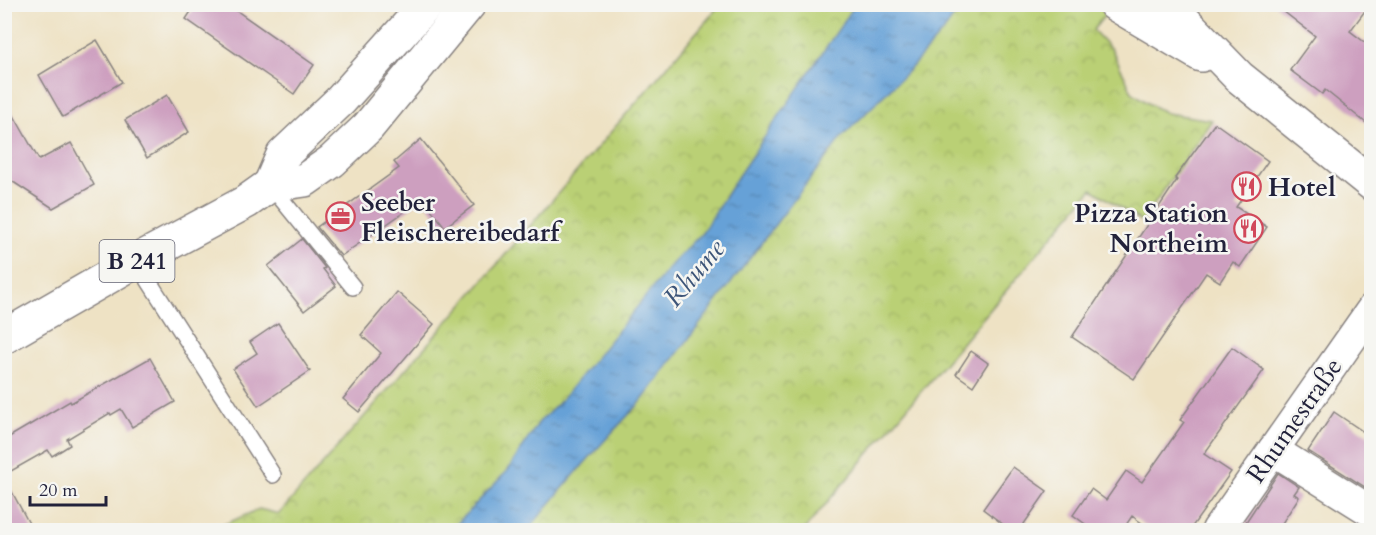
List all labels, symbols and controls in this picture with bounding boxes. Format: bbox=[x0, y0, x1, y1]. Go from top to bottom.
place label: Hotel bbox=[1268, 170, 1336, 205]
restaurant icon: Hotel bbox=[1231, 171, 1263, 203]
place label: Seeber Fleischereibedarf bbox=[361, 185, 563, 250]
place label: Pizza Station Northeim bbox=[1074, 196, 1228, 261]
office icon: Seeber Fleischereibedarf bbox=[324, 201, 356, 233]
restaurant icon: Pizza Station Northeim bbox=[1233, 212, 1265, 244]
water label: Rhume bbox=[655, 231, 734, 315]
road number: B 241 bbox=[100, 240, 174, 282]
street label: Rhumestraße bbox=[1238, 351, 1350, 490]
scale bar bbox=[30, 469, 106, 507]
text: 20 m bbox=[39, 478, 78, 503]

